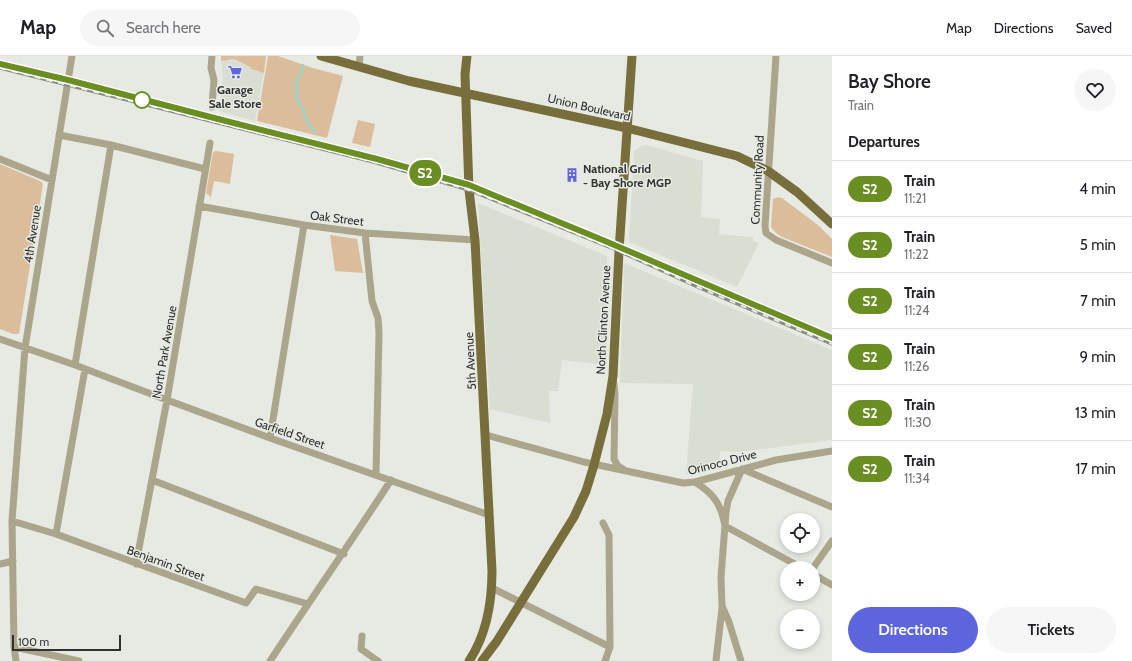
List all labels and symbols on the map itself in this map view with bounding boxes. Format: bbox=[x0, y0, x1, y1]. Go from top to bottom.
supermarket icon: Garage Sale Store bbox=[227, 64, 243, 80]
place label: Garage Sale Store bbox=[209, 82, 261, 111]
street label: Union Boulevard bbox=[546, 90, 632, 124]
unlabelled marker bbox=[133, 91, 151, 109]
street label: Community Road bbox=[747, 135, 767, 225]
line badge: S2 bbox=[407, 160, 443, 186]
place label: National Grid - Bay Shore MGP bbox=[583, 161, 671, 190]
building icon: National Grid - Bay Shore MGP bbox=[564, 167, 580, 183]
street label: 4th Avenue bbox=[20, 204, 44, 264]
street label: Oak Street bbox=[309, 207, 365, 229]
street label: North Clinton Avenue bbox=[593, 265, 613, 375]
street label: North Park Avenue bbox=[148, 304, 180, 400]
street label: 5th Avenue bbox=[461, 332, 479, 390]
street label: Garfield Street bbox=[253, 414, 327, 452]
street label: Orinoco Drive bbox=[686, 446, 758, 478]
street label: Benjamin Street bbox=[125, 542, 207, 584]
scale bar bbox=[12, 633, 121, 652]

